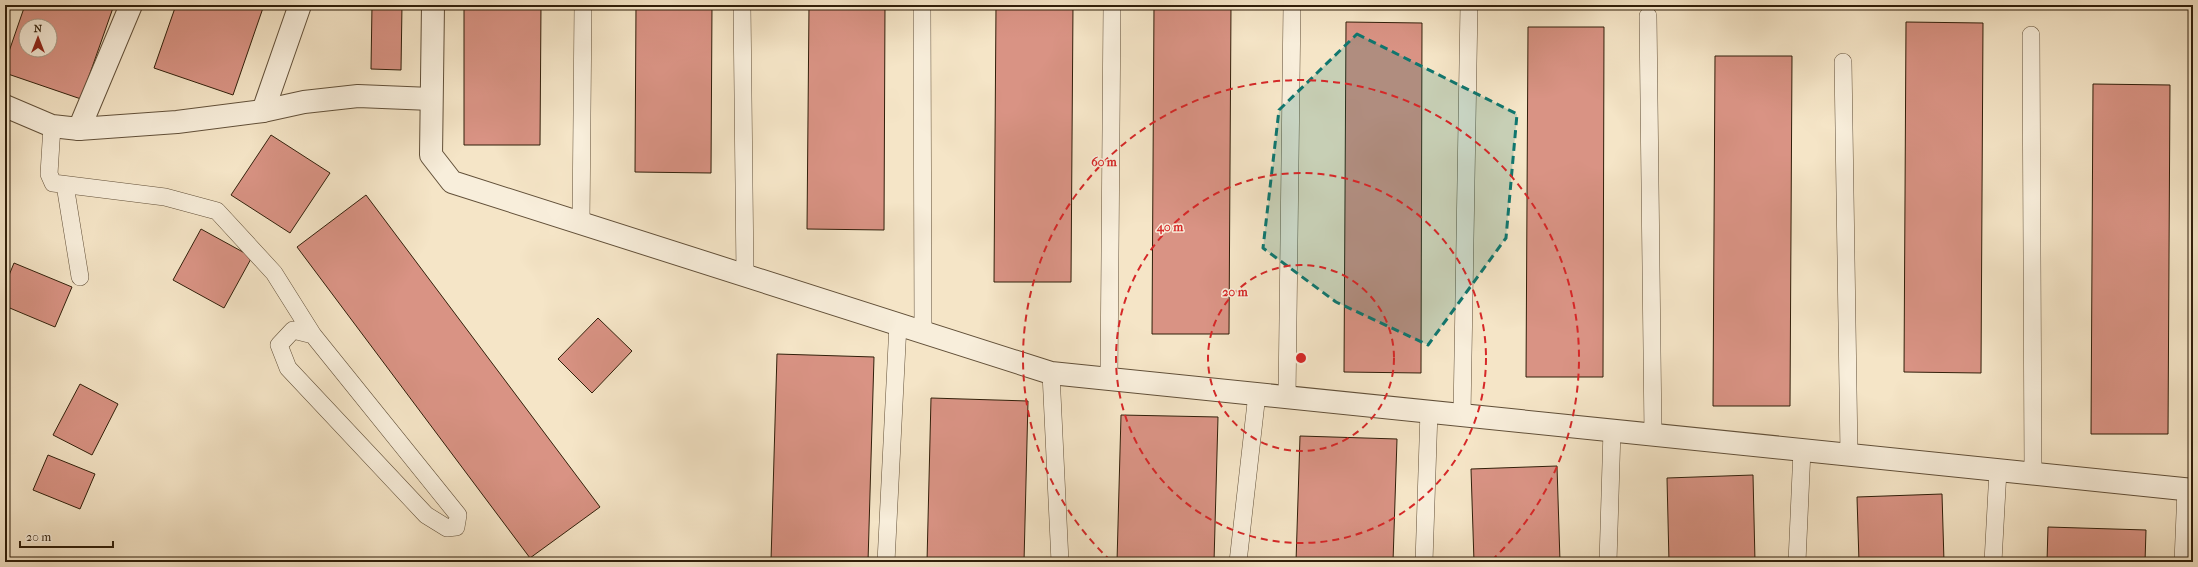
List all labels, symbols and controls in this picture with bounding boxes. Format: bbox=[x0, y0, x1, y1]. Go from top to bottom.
north arrow bbox=[18, 18, 58, 58]
text: N bbox=[34, 22, 43, 35]
text: 60 m bbox=[1091, 155, 1118, 169]
text: 40 m bbox=[1156, 220, 1184, 235]
text: 20 m bbox=[1222, 285, 1249, 299]
centre of rings bbox=[1294, 351, 1308, 365]
scale bar bbox=[20, 523, 113, 549]
text: 20 m bbox=[26, 530, 51, 544]

